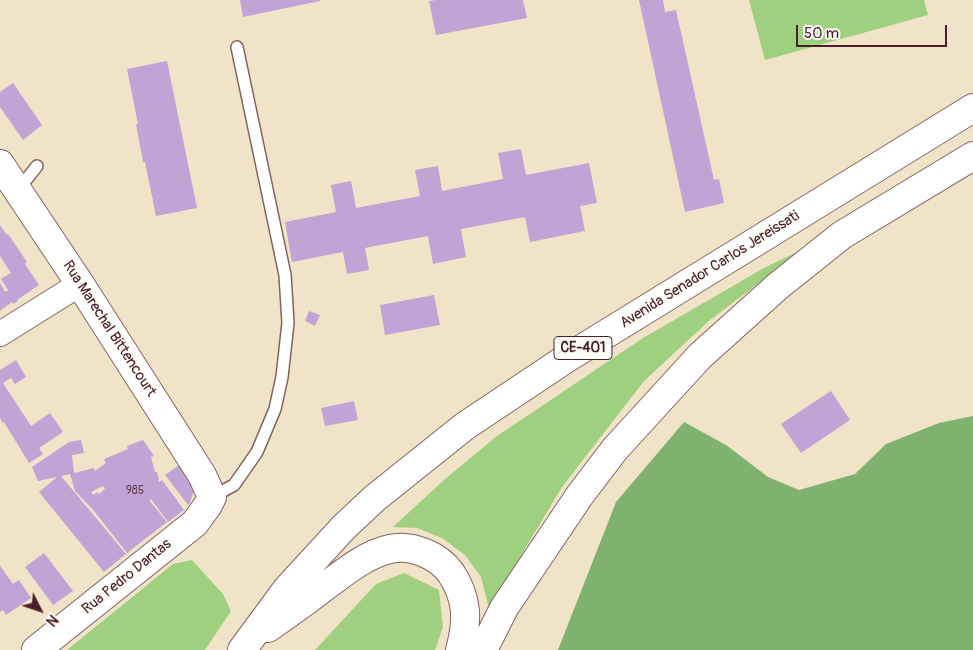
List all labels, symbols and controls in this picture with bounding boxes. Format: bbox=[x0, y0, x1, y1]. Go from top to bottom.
scale bar bbox=[798, 15, 949, 47]
text: 50 m bbox=[804, 24, 839, 43]
street label: Avenida Senador Carlos Jereissati bbox=[617, 207, 803, 333]
street label: Rua Marechal Bittencourt bbox=[58, 258, 160, 400]
road number: CE-401 bbox=[554, 336, 612, 359]
house number: 985 bbox=[126, 484, 144, 498]
street label: Rua Pedro Dantas bbox=[79, 535, 175, 619]
north arrow bbox=[15, 585, 65, 635]
text: N bbox=[42, 611, 61, 629]

